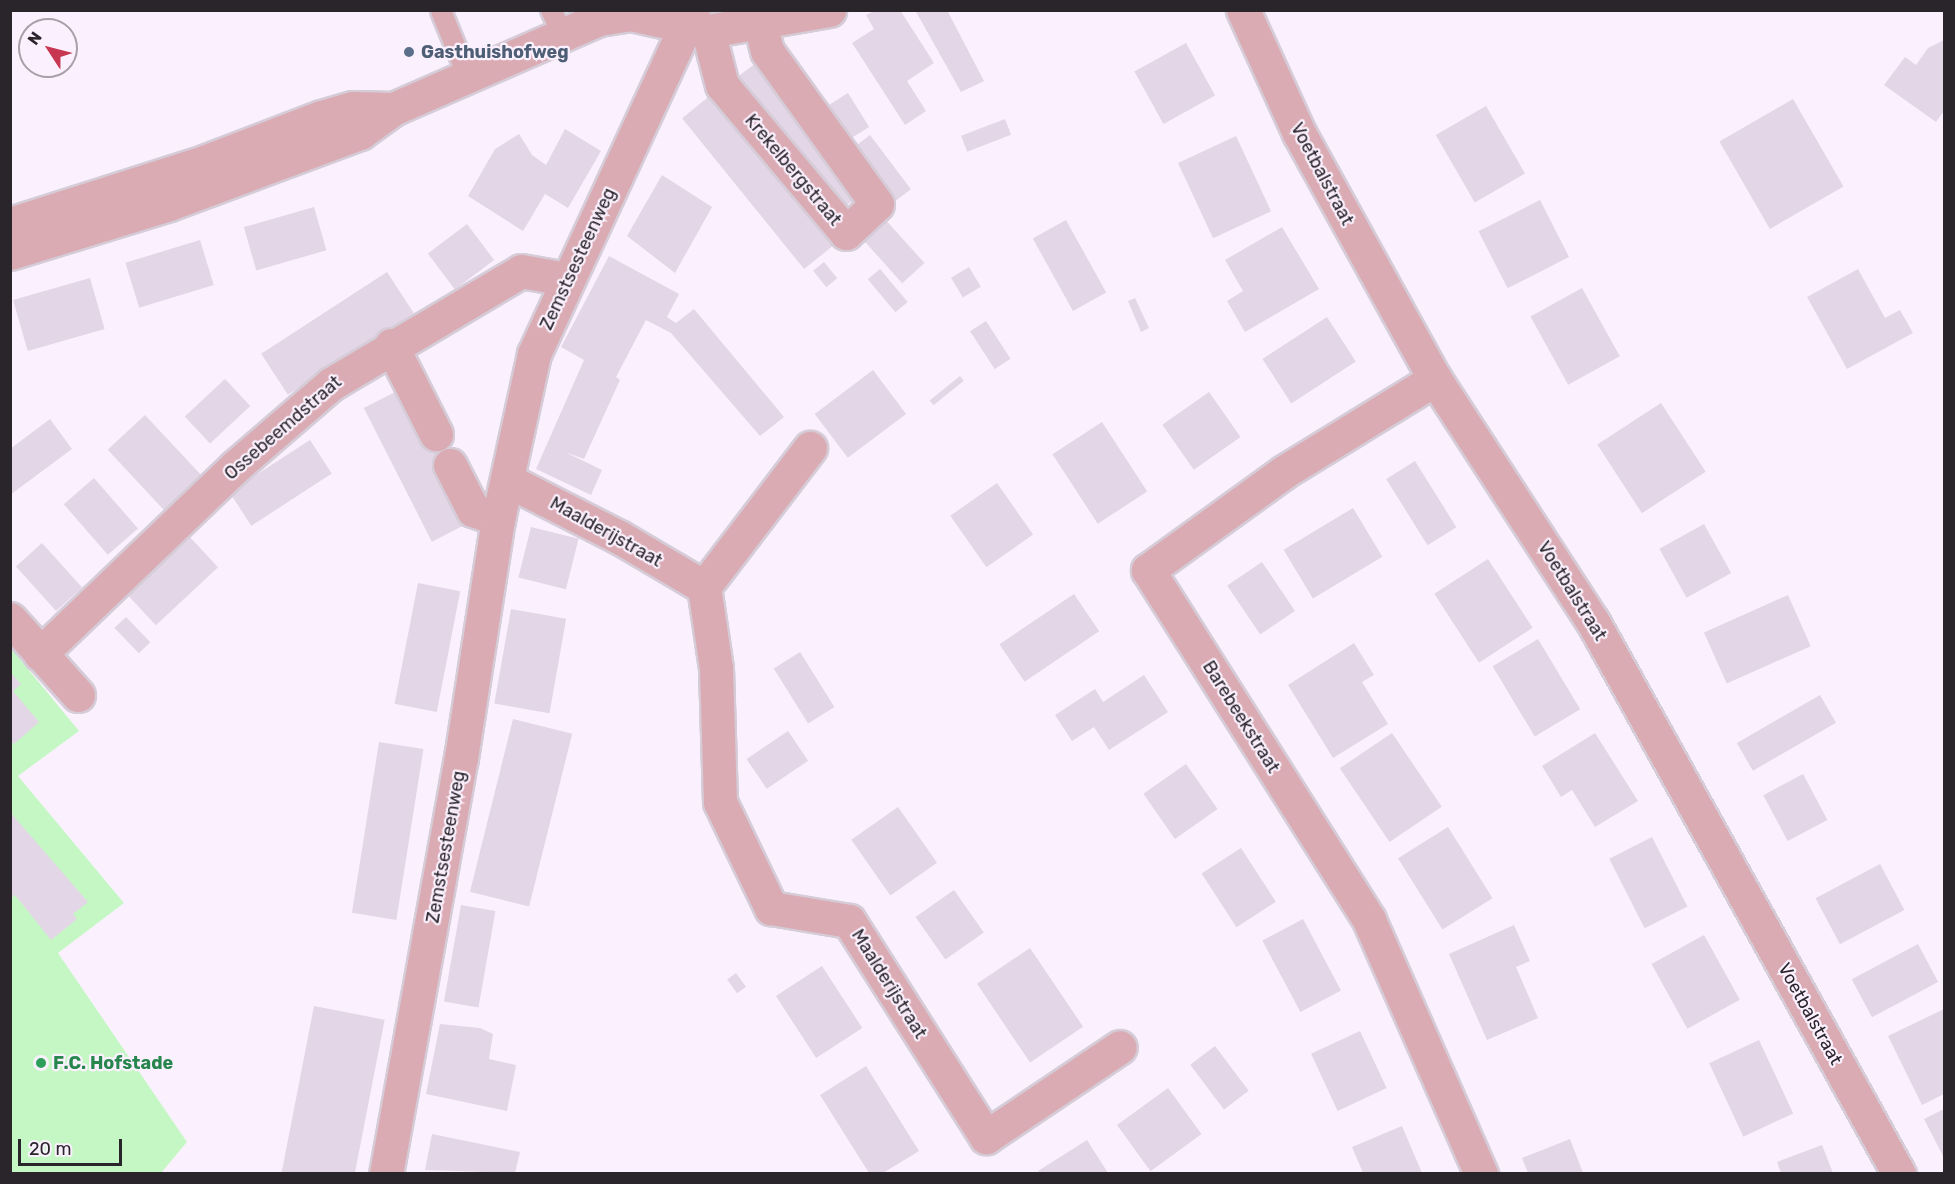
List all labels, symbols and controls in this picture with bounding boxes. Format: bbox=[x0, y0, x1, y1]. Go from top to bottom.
north arrow bbox=[18, 18, 78, 78]
text: N bbox=[24, 28, 46, 49]
place label: Gasthuishofweg bbox=[421, 41, 569, 63]
marker: Gasthuishofweg bbox=[402, 45, 416, 59]
street label: Krekelbergstraat bbox=[740, 110, 846, 230]
street label: Voetbalstraat bbox=[1286, 119, 1358, 229]
street label: Zemstsesteenweg bbox=[536, 185, 620, 333]
street label: Ossebeemdstraat bbox=[220, 371, 346, 485]
street label: Maalderijstraat bbox=[546, 492, 666, 572]
street label: Voetbalstraat bbox=[1533, 537, 1611, 645]
street label: Barebeekstraat bbox=[1198, 657, 1284, 777]
street label: Zemstsesteenweg bbox=[422, 769, 470, 925]
street label: Maalderijstraat bbox=[847, 925, 931, 1043]
street label: Voetbalstraat bbox=[1773, 959, 1847, 1069]
place label: F.C. Hofstade bbox=[53, 1052, 173, 1074]
marker: F.C. Hofstade bbox=[34, 1056, 48, 1070]
scale bar bbox=[21, 1127, 124, 1165]
text: 20 m bbox=[29, 1138, 71, 1160]

